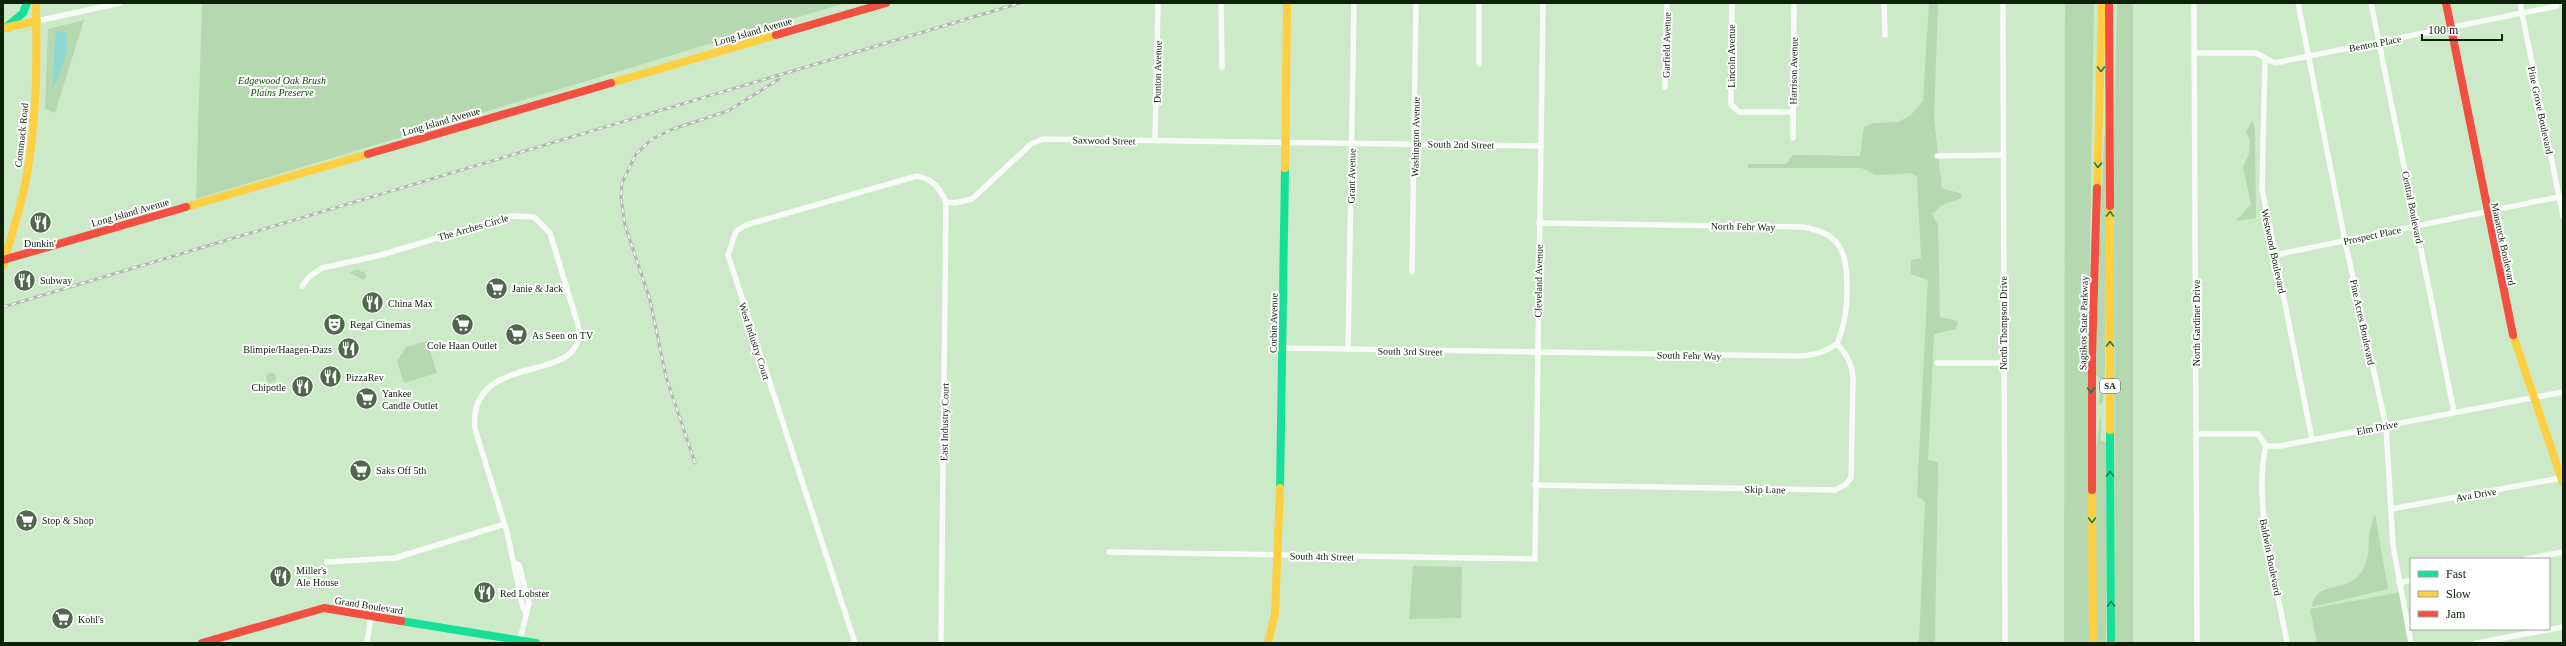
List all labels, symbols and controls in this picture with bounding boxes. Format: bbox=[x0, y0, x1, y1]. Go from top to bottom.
street label: Garfield Avenue bbox=[1660, 12, 1673, 78]
street label: Long Island Avenue bbox=[713, 15, 794, 48]
scale bar bbox=[2422, 16, 2502, 42]
text: 100 m bbox=[2428, 23, 2459, 37]
street label: Lincoln Avenue bbox=[1726, 24, 1737, 88]
street label: Benton Place bbox=[2348, 33, 2403, 54]
street label: Harrison Avenue bbox=[1787, 37, 1800, 105]
street label: Dunton Avenue bbox=[1151, 40, 1164, 103]
street label: Pine Grove Boulevard bbox=[2526, 65, 2555, 155]
one-way arrow bbox=[2097, 66, 2105, 72]
park label: Edgewood Oak Brush Plains Preserve bbox=[237, 75, 326, 98]
street label: Washington Avenue bbox=[1409, 96, 1422, 177]
street label: Commack Road bbox=[13, 102, 30, 168]
street label: Long Island Avenue bbox=[401, 105, 482, 138]
street label: Saxwood Street bbox=[1072, 134, 1136, 147]
street label: South 2nd Street bbox=[1428, 138, 1495, 151]
street label: Grant Avenue bbox=[1346, 148, 1357, 204]
one-way arrow bbox=[2094, 162, 2102, 168]
street label: Central Boulevard bbox=[2400, 170, 2425, 244]
street label: Long Island Avenue bbox=[90, 196, 171, 229]
street label: Manatuck Boulevard bbox=[2489, 202, 2518, 286]
street label: Westwood Boulevard bbox=[2259, 208, 2288, 294]
restaurant icon: Dunkin' bbox=[27, 210, 53, 236]
one-way arrow bbox=[2106, 211, 2114, 217]
street label: The Arches Circle bbox=[437, 212, 510, 243]
street label: North Fehr Way bbox=[1711, 220, 1775, 233]
street label: Prospect Place bbox=[2342, 224, 2402, 247]
place label: Dunkin' bbox=[24, 238, 56, 249]
street label: Cleveland Avenue bbox=[1532, 244, 1545, 318]
restaurant icon: Subway bbox=[12, 267, 38, 293]
place label: Subway bbox=[40, 275, 72, 286]
supermarket icon: Janie & Jack bbox=[484, 275, 510, 301]
street label: North Thompson Drive bbox=[1998, 276, 2009, 370]
street label: Sagtikos State Parkway bbox=[2077, 276, 2090, 370]
street label: Pine Acres Boulevard bbox=[2348, 278, 2377, 366]
street label: North Gardiner Drive bbox=[2191, 279, 2202, 366]
place label: Janie & Jack bbox=[512, 283, 563, 294]
restaurant icon: China Max bbox=[359, 290, 385, 316]
street label: Corbin Avenue bbox=[1267, 292, 1280, 353]
place label: China Max bbox=[388, 298, 433, 309]
street label: West Industry Court bbox=[737, 301, 772, 382]
theatre icon: Regal Cinemas bbox=[321, 311, 347, 337]
supermarket icon: Cole Haan Outlet bbox=[449, 312, 475, 338]
place label: Regal Cinemas bbox=[350, 319, 411, 330]
supermarket icon: As Seen on TV bbox=[504, 322, 530, 348]
place label: As Seen on TV bbox=[532, 330, 594, 341]
restaurant icon: Blimpie/Haagen-Dazs bbox=[335, 336, 361, 362]
place label: Cole Haan Outlet bbox=[427, 340, 497, 351]
one-way arrow bbox=[2106, 341, 2114, 347]
place label: Blimpie/Haagen-Dazs bbox=[243, 344, 332, 355]
street label: South 3rd Street bbox=[1377, 345, 1443, 358]
street label: South Fehr Way bbox=[1657, 349, 1721, 362]
restaurant icon: PizzaRev bbox=[317, 364, 343, 390]
place label: PizzaRev bbox=[346, 372, 384, 383]
restaurant icon: Chipotle bbox=[289, 374, 315, 400]
road number: SA bbox=[2100, 379, 2120, 393]
place label: Chipotle bbox=[252, 382, 287, 393]
street label: East Industry Court bbox=[938, 383, 951, 461]
supermarket icon: Yankee Candle Outlet bbox=[353, 386, 379, 412]
one-way arrow bbox=[2087, 387, 2096, 393]
place label: Yankee Candle Outlet bbox=[382, 388, 438, 411]
street label: Elm Drive bbox=[2355, 418, 2399, 437]
supermarket icon: Saks Off 5th bbox=[347, 457, 373, 483]
place label: Saks Off 5th bbox=[376, 465, 426, 476]
one-way arrow bbox=[2106, 471, 2114, 477]
street label: Skip Lane bbox=[1744, 484, 1786, 495]
street label: Ava Drive bbox=[2455, 485, 2498, 503]
supermarket icon: Stop & Shop bbox=[13, 507, 39, 533]
place label: Stop & Shop bbox=[42, 515, 94, 526]
one-way arrow bbox=[2088, 517, 2096, 523]
street label: Baldwin Boulevard bbox=[2258, 518, 2283, 596]
street label: South 4th Street bbox=[1290, 550, 1355, 563]
legend bbox=[2410, 558, 2550, 630]
restaurant icon: Miller's Ale House bbox=[268, 563, 294, 589]
place label: Miller's Ale House bbox=[296, 565, 339, 588]
text: Fast bbox=[2446, 567, 2467, 581]
restaurant icon: Red Lobster bbox=[472, 580, 498, 606]
text: Slow bbox=[2446, 587, 2471, 601]
place label: Red Lobster bbox=[500, 588, 550, 599]
street label: Grand Boulevard bbox=[334, 595, 404, 616]
one-way arrow bbox=[2107, 601, 2115, 607]
supermarket icon: Kohl's bbox=[49, 606, 75, 632]
text: Jam bbox=[2446, 607, 2466, 621]
place label: Kohl's bbox=[78, 614, 104, 625]

